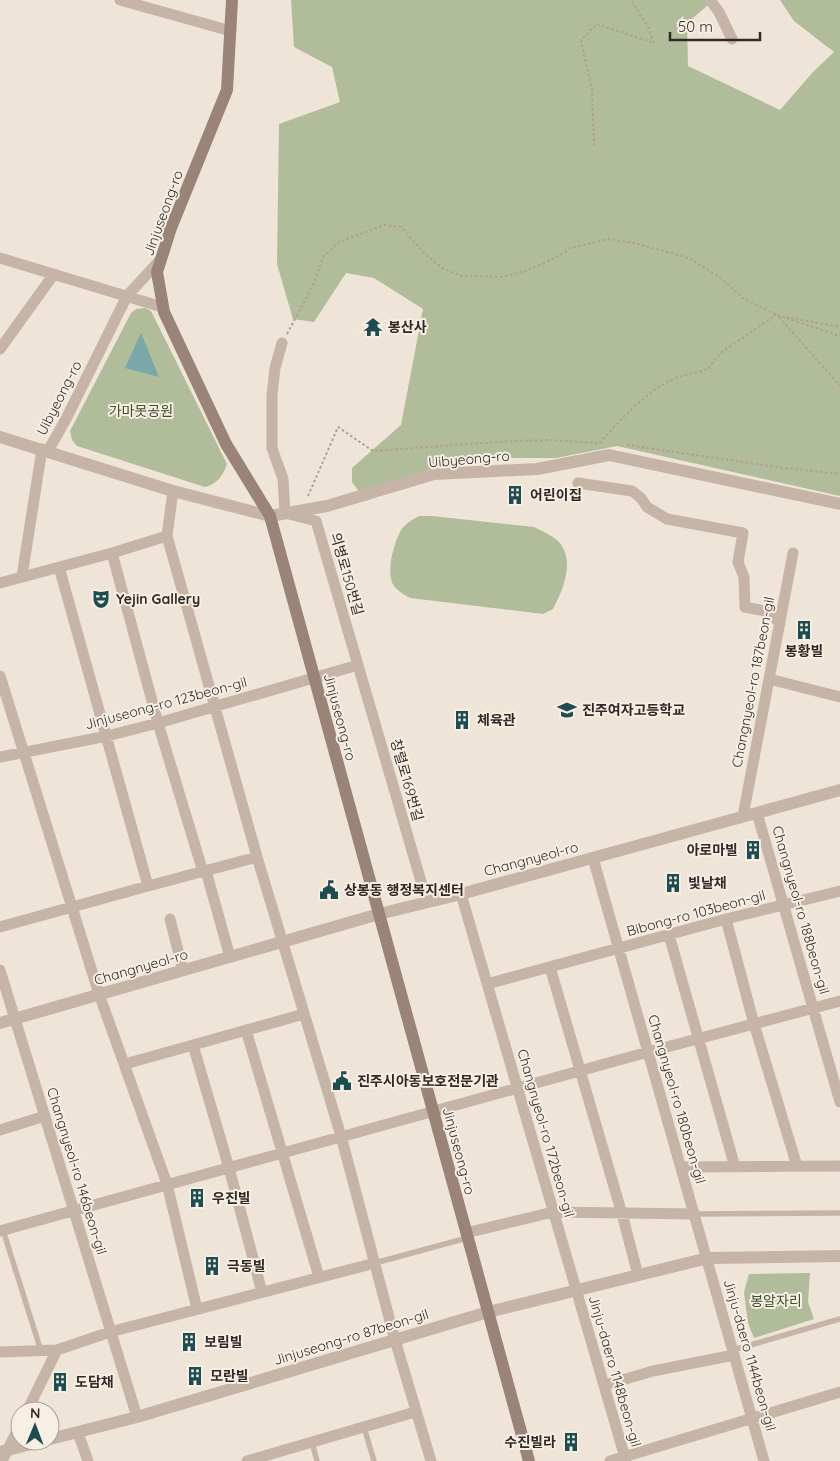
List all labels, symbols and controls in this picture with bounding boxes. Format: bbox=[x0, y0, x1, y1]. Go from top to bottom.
scale bar bbox=[670, 10, 760, 42]
text: 50 m bbox=[678, 17, 713, 36]
street label: Jinjuseong-ro bbox=[139, 168, 187, 258]
temple icon: 봉산사 bbox=[362, 316, 384, 338]
place label: 봉산사 bbox=[388, 318, 427, 336]
street label: Uibyeong-ro bbox=[32, 358, 86, 438]
park label: 가마못공원 bbox=[109, 402, 173, 420]
street label: Uibyeong-ro bbox=[428, 446, 510, 472]
building icon: 어린이집 bbox=[504, 484, 526, 506]
place label: 어린이집 bbox=[530, 486, 582, 504]
street label: 의병로150번길 bbox=[327, 530, 367, 618]
theatre icon: Yejin Gallery bbox=[90, 588, 112, 610]
place label: Yejin Gallery bbox=[116, 590, 200, 608]
street label: Changnyeol-ro 187beon-gil bbox=[728, 595, 778, 769]
building icon: 봉황빌 bbox=[793, 619, 815, 641]
place label: 봉황빌 bbox=[785, 642, 823, 660]
street label: Jinjuseong-ro bbox=[320, 671, 360, 763]
street label: Jinjuseong-ro 123beon-gil bbox=[83, 673, 249, 733]
school or university icon: 진주여자고등학교 bbox=[556, 699, 578, 721]
place label: 진주여자고등학교 bbox=[582, 701, 685, 719]
building icon: 체육관 bbox=[451, 709, 473, 731]
place label: 체육관 bbox=[477, 711, 516, 729]
street label: 창렬로169번길 bbox=[387, 737, 427, 823]
street label: Changnyeol-ro 188beon-gil bbox=[768, 824, 834, 996]
street label: Changnyeol-ro bbox=[482, 838, 580, 880]
building icon: 아로마빌 bbox=[742, 839, 764, 861]
place label: 아로마빌 bbox=[686, 841, 738, 859]
building icon: 빛날채 bbox=[662, 872, 684, 894]
place label: 빛날채 bbox=[688, 874, 727, 892]
public building icon: 상봉동 행정복지센터 bbox=[318, 879, 340, 901]
place label: 상봉동 행정복지센터 bbox=[344, 881, 464, 899]
street label: Bibong-ro 103beon-gil bbox=[625, 886, 767, 940]
street label: Changnyeol-ro bbox=[92, 945, 190, 989]
street label: Changnyeol-ro 180beon-gil bbox=[644, 1012, 710, 1186]
street label: Changnyeol-ro 172beon-gil bbox=[513, 1047, 579, 1219]
public building icon: 진주시아동보호전문기관 bbox=[331, 1070, 353, 1092]
place label: 진주시아동보호전문기관 bbox=[357, 1072, 499, 1090]
street label: Changnyeol-ro 146beon-gil bbox=[43, 1085, 111, 1257]
street label: Jinjuseong-ro bbox=[439, 1105, 479, 1197]
building icon: 우진빌 bbox=[186, 1187, 208, 1209]
place label: 우진빌 bbox=[212, 1189, 251, 1207]
building icon: 극동빌 bbox=[201, 1255, 223, 1277]
place label: 극동빌 bbox=[227, 1257, 266, 1275]
street label: Jinju-daero 1144beon-gil bbox=[720, 1277, 780, 1433]
park label: 봉알자리 bbox=[750, 1292, 802, 1310]
street label: Jinju-daero 1148beon-gil bbox=[585, 1293, 645, 1449]
street label: Jinjuseong-ro 87beon-gil bbox=[271, 1305, 431, 1369]
building icon: 보림빌 bbox=[178, 1331, 200, 1353]
place label: 보림빌 bbox=[204, 1333, 243, 1351]
building icon: 모란빌 bbox=[184, 1365, 206, 1387]
place label: 모란빌 bbox=[210, 1367, 249, 1385]
building icon: 도담채 bbox=[49, 1371, 71, 1393]
place label: 도담채 bbox=[75, 1373, 114, 1391]
north arrow bbox=[10, 1401, 60, 1451]
text: N bbox=[30, 1404, 41, 1422]
building icon: 수진빌라 bbox=[560, 1431, 582, 1453]
place label: 수진빌라 bbox=[504, 1433, 556, 1451]

